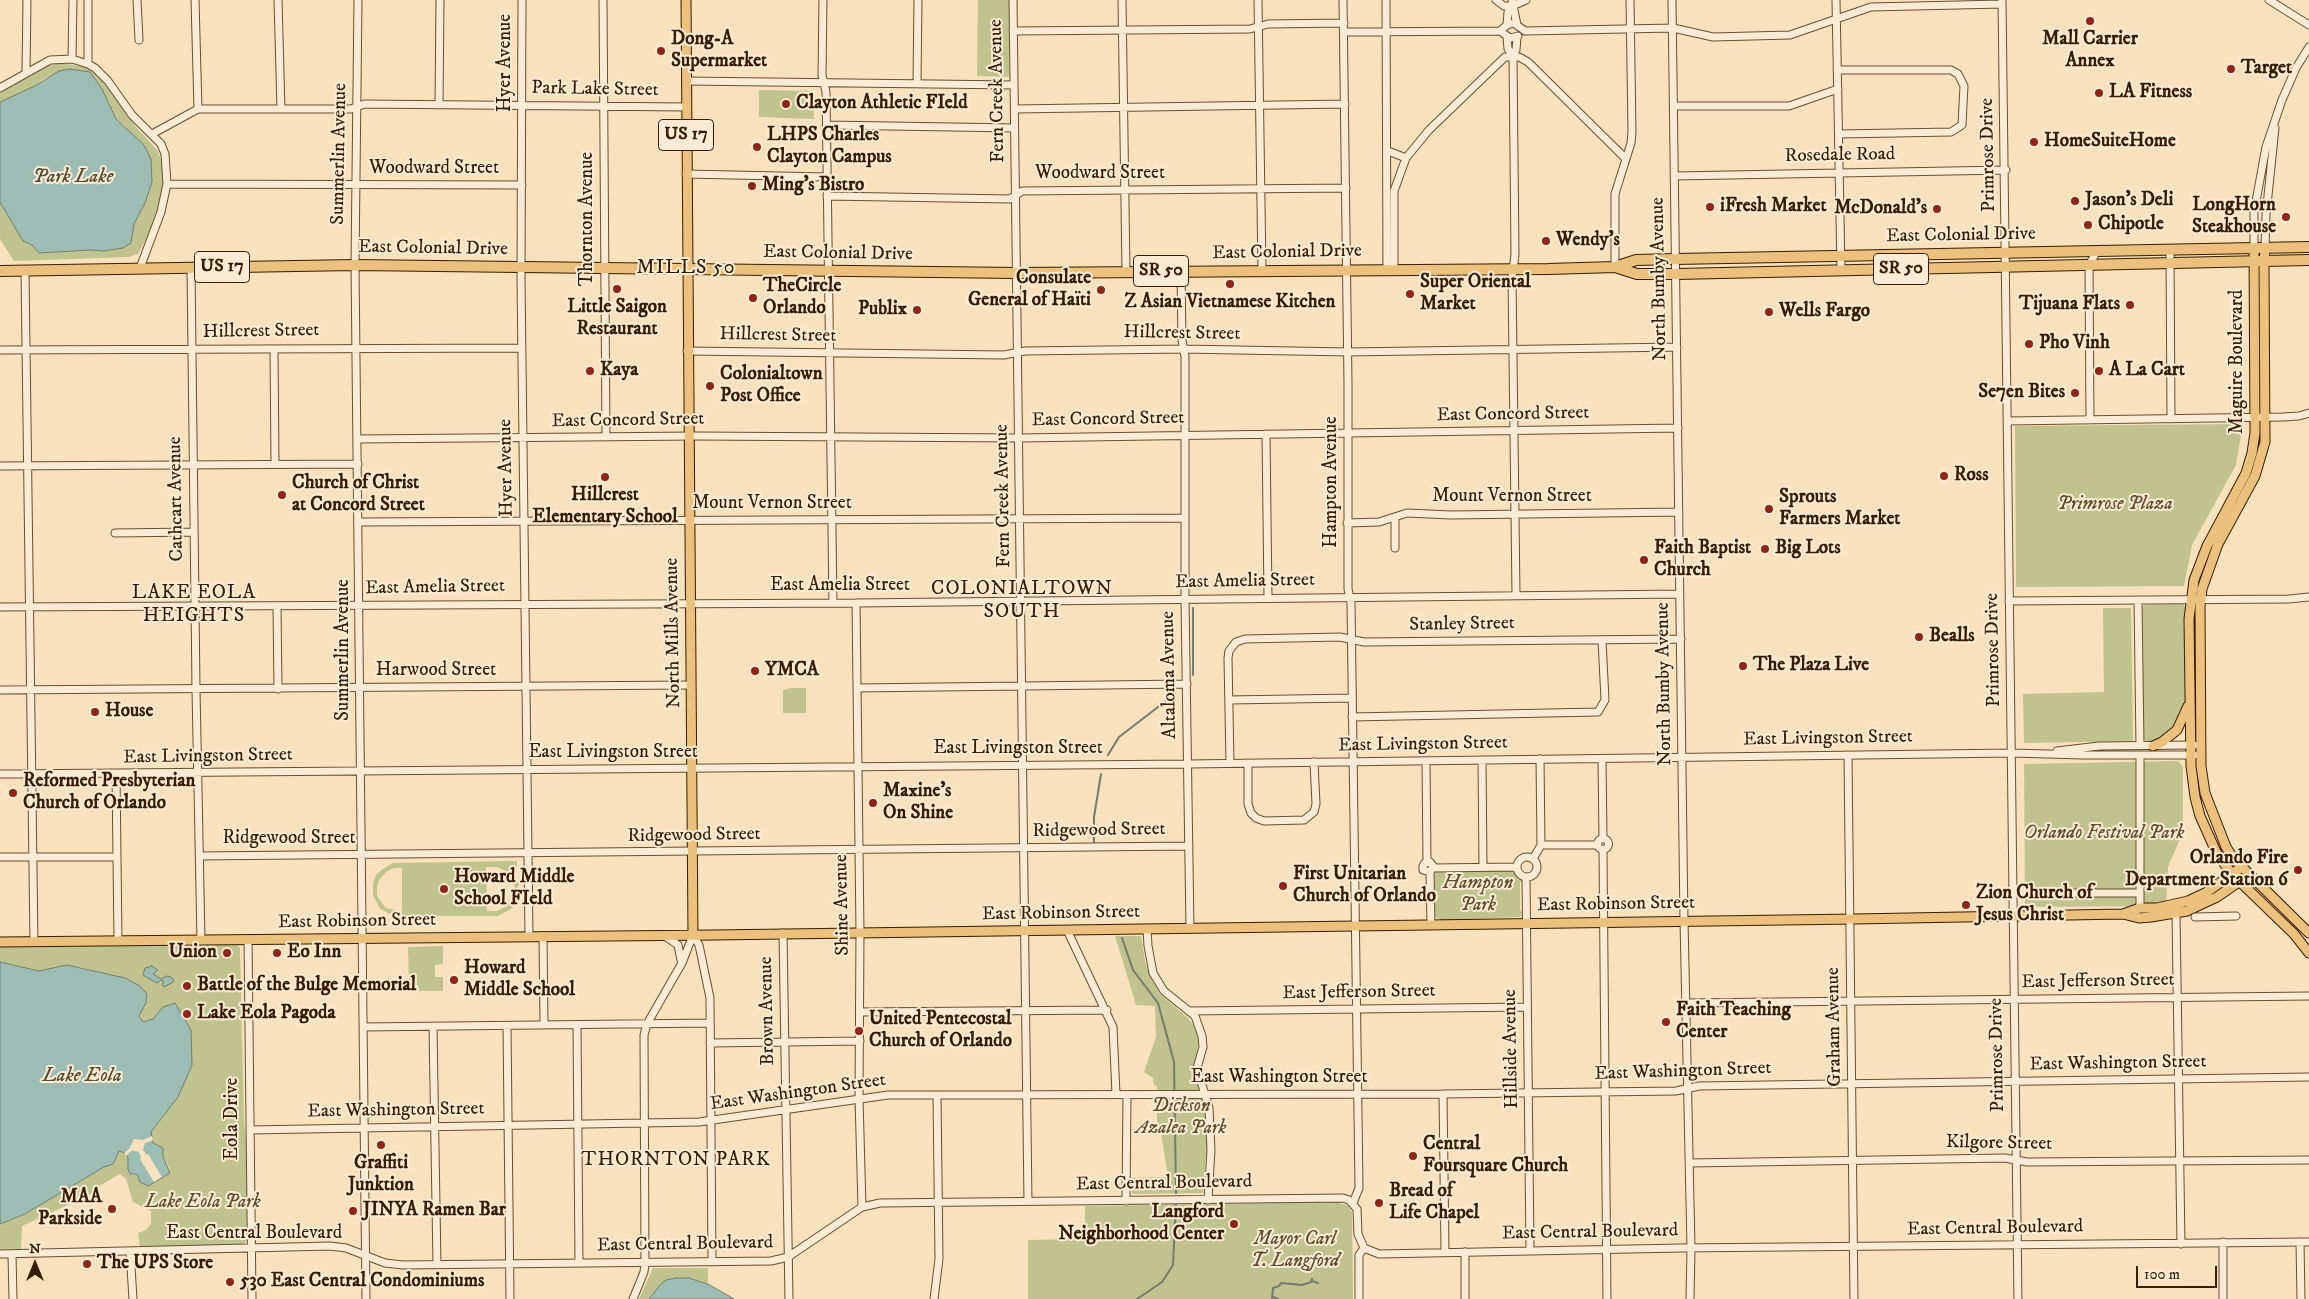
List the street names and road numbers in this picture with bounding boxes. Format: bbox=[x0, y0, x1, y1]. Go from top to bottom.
street label: Hyer Avenue bbox=[495, 14, 517, 112]
street label: Fern Creek Avenue bbox=[985, 19, 1011, 163]
street label: Park Lake Street bbox=[531, 77, 659, 103]
street label: Summerlin Avenue bbox=[327, 83, 353, 225]
street label: Primrose Drive bbox=[1977, 98, 2001, 212]
road number: US 17 bbox=[658, 120, 714, 150]
street label: Rosedale Road bbox=[1785, 144, 1895, 168]
street label: Thornton Avenue bbox=[577, 152, 599, 286]
street label: Woodward Street bbox=[369, 158, 499, 180]
street label: Woodward Street bbox=[1035, 163, 1165, 185]
street label: North Bumby Avenue bbox=[1647, 197, 1673, 361]
street label: East Colonial Drive bbox=[1886, 223, 2036, 249]
street label: East Colonial Drive bbox=[358, 236, 508, 262]
street label: East Colonial Drive bbox=[1212, 240, 1362, 266]
street label: East Colonial Drive bbox=[763, 241, 913, 267]
road number: US 17 bbox=[194, 252, 250, 282]
road number: SR 50 bbox=[1874, 253, 1928, 284]
road number: SR 50 bbox=[1134, 256, 1188, 286]
street label: Maguire Boulevard bbox=[2227, 290, 2249, 434]
street label: Hillcrest Street bbox=[202, 320, 320, 344]
street label: Hillcrest Street bbox=[1123, 322, 1241, 346]
street label: Hillcrest Street bbox=[719, 324, 837, 348]
street label: East Concord Street bbox=[1437, 402, 1589, 428]
street label: East Concord Street bbox=[1032, 407, 1184, 433]
street label: East Concord Street bbox=[552, 408, 704, 434]
street label: Hampton Avenue bbox=[1321, 416, 1343, 548]
street label: Hyer Avenue bbox=[495, 419, 519, 517]
street label: Fern Creek Avenue bbox=[991, 424, 1017, 568]
street label: Cathcart Avenue bbox=[165, 436, 189, 562]
street label: Mount Vernon Street bbox=[1432, 486, 1592, 508]
street label: Mount Vernon Street bbox=[692, 493, 852, 515]
street label: North Mills Avenue bbox=[661, 558, 687, 708]
street label: East Amelia Street bbox=[1175, 569, 1315, 595]
street label: East Amelia Street bbox=[365, 575, 505, 601]
street label: East Amelia Street bbox=[770, 575, 910, 597]
street label: Summerlin Avenue bbox=[333, 579, 355, 721]
street label: Primrose Drive bbox=[1982, 593, 2006, 707]
street label: North Bumby Avenue bbox=[1652, 602, 1678, 766]
street label: Altaloma Avenue bbox=[1157, 611, 1183, 739]
street label: Stanley Street bbox=[1409, 613, 1515, 637]
street label: Harwood Street bbox=[376, 660, 496, 682]
street label: East Livingston Street bbox=[1743, 726, 1913, 752]
street label: East Livingston Street bbox=[1338, 732, 1508, 758]
street label: East Livingston Street bbox=[933, 738, 1103, 760]
street label: East Livingston Street bbox=[528, 742, 698, 764]
street label: East Livingston Street bbox=[123, 744, 293, 770]
street label: Ridgewood Street bbox=[1032, 818, 1166, 844]
street label: Ridgewood Street bbox=[627, 823, 761, 849]
street label: Ridgewood Street bbox=[222, 828, 356, 850]
street label: Shine Avenue bbox=[831, 854, 855, 956]
street label: East Robinson Street bbox=[1537, 892, 1695, 918]
street label: East Robinson Street bbox=[982, 901, 1140, 927]
street label: East Robinson Street bbox=[278, 909, 436, 935]
street label: Brown Avenue bbox=[756, 956, 780, 1066]
street label: Graham Avenue bbox=[1823, 967, 1847, 1087]
street label: East Jefferson Street bbox=[2021, 969, 2175, 995]
street label: East Jefferson Street bbox=[1282, 980, 1436, 1006]
street label: Hillside Avenue bbox=[1500, 989, 1524, 1109]
street label: Primrose Drive bbox=[1986, 998, 2010, 1112]
street label: East Washington Street bbox=[2029, 1051, 2207, 1077]
street label: East Washington Street bbox=[1594, 1058, 1772, 1086]
street label: East Washington Street bbox=[1190, 1067, 1368, 1089]
street label: East Washington Street bbox=[709, 1069, 887, 1117]
street label: Eola Drive bbox=[222, 1078, 244, 1160]
street label: East Washington Street bbox=[307, 1098, 485, 1124]
street label: Kilgore Street bbox=[1946, 1132, 2052, 1156]
street label: East Central Boulevard bbox=[1076, 1171, 1252, 1197]
street label: East Central Boulevard bbox=[1907, 1216, 2083, 1242]
street label: East Central Boulevard bbox=[1502, 1220, 1678, 1246]
street label: East Central Boulevard bbox=[166, 1223, 342, 1245]
street label: East Central Boulevard bbox=[597, 1232, 773, 1258]

